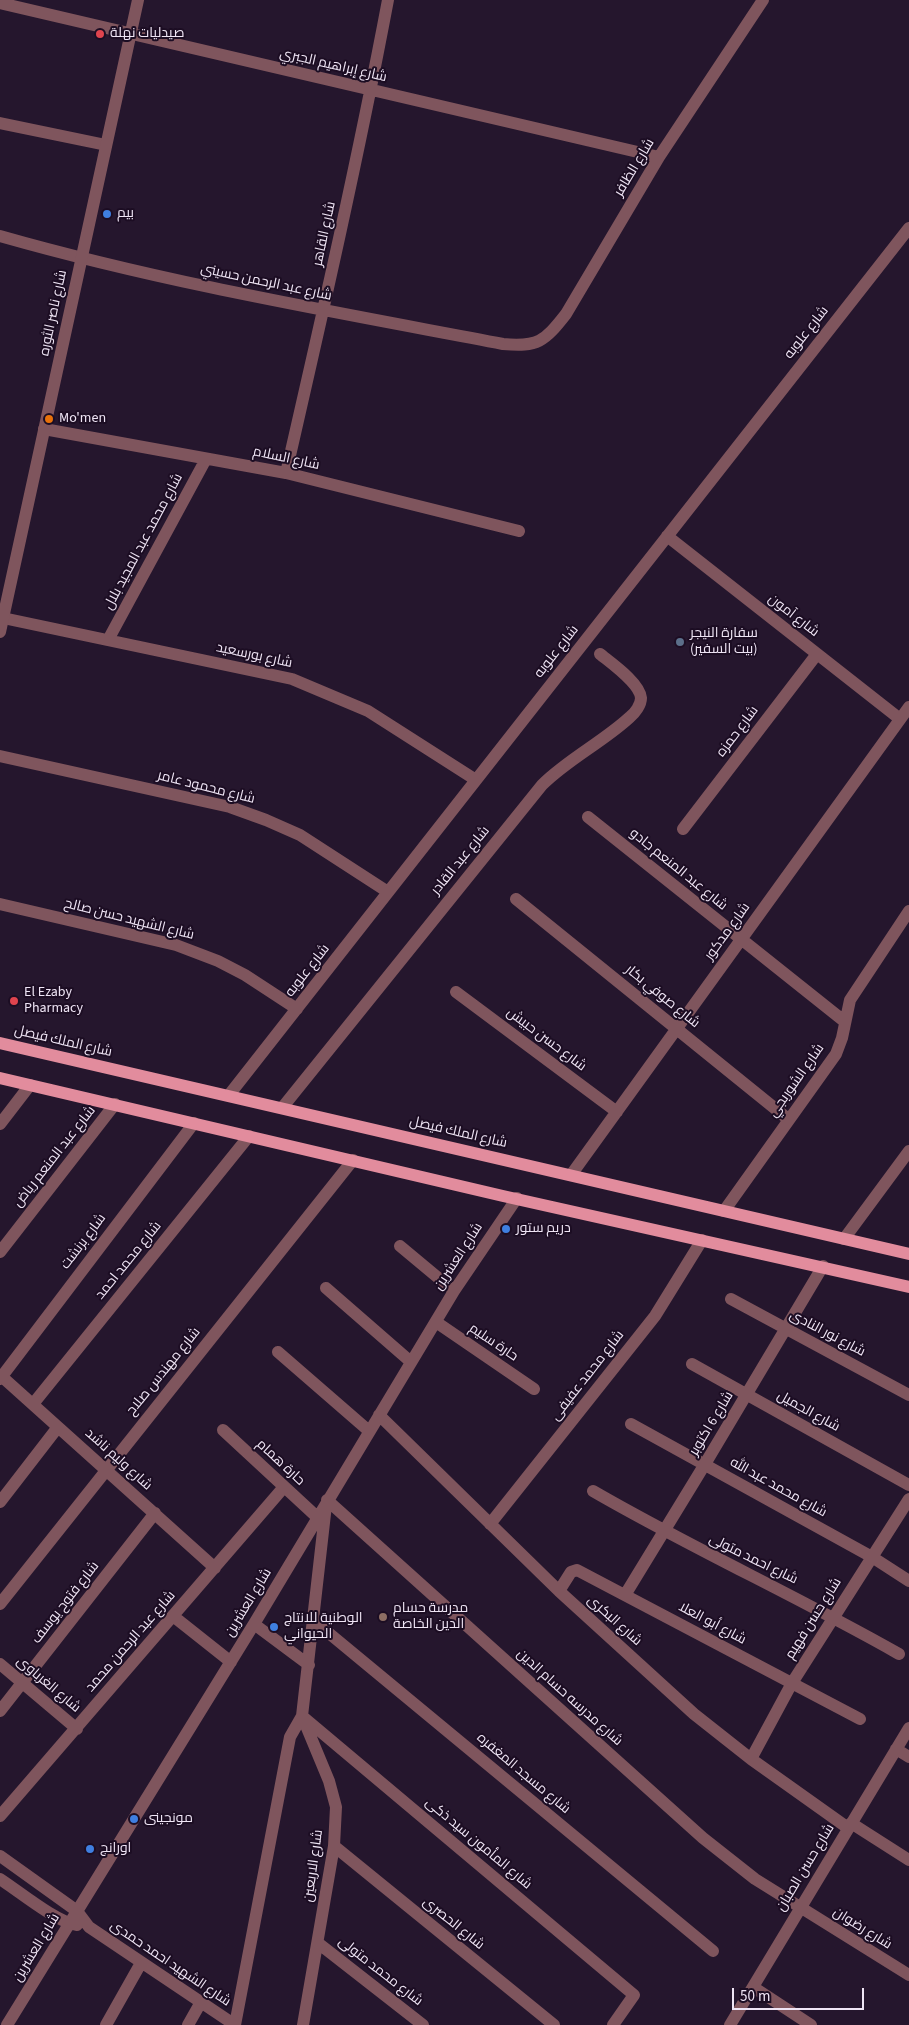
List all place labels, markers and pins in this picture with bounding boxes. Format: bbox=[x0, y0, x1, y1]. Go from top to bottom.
place label: صيدليات نهلة bbox=[110, 26, 184, 42]
marker: صيدليات نهلة bbox=[94, 28, 106, 40]
place label: بيم bbox=[117, 206, 134, 222]
marker: بيم bbox=[101, 208, 113, 220]
place label: Mo'men bbox=[59, 411, 106, 427]
marker: Mo'men bbox=[43, 413, 55, 425]
place label: سفارة النيجر (بيت السفير) bbox=[690, 626, 758, 658]
marker: سفارة النيجر (بيت السفير) bbox=[674, 636, 686, 648]
place label: El Ezaby Pharmacy bbox=[24, 985, 83, 1018]
marker: El Ezaby Pharmacy bbox=[8, 995, 20, 1007]
place label: دريم ستور bbox=[516, 1221, 571, 1237]
marker: دريم ستور bbox=[500, 1223, 512, 1235]
place label: مدرسة حسام الدين الخاصة bbox=[393, 1601, 468, 1634]
place label: الوطنية للانتاج الحيواني bbox=[284, 1611, 363, 1644]
marker: مدرسة حسام الدين الخاصة bbox=[377, 1611, 389, 1623]
marker: الوطنية للانتاج الحيواني bbox=[268, 1621, 280, 1633]
place label: مونجينى bbox=[144, 1811, 193, 1827]
marker: مونجينى bbox=[128, 1813, 140, 1825]
place label: اورانج bbox=[100, 1841, 131, 1857]
marker: اورانج bbox=[84, 1843, 96, 1855]

